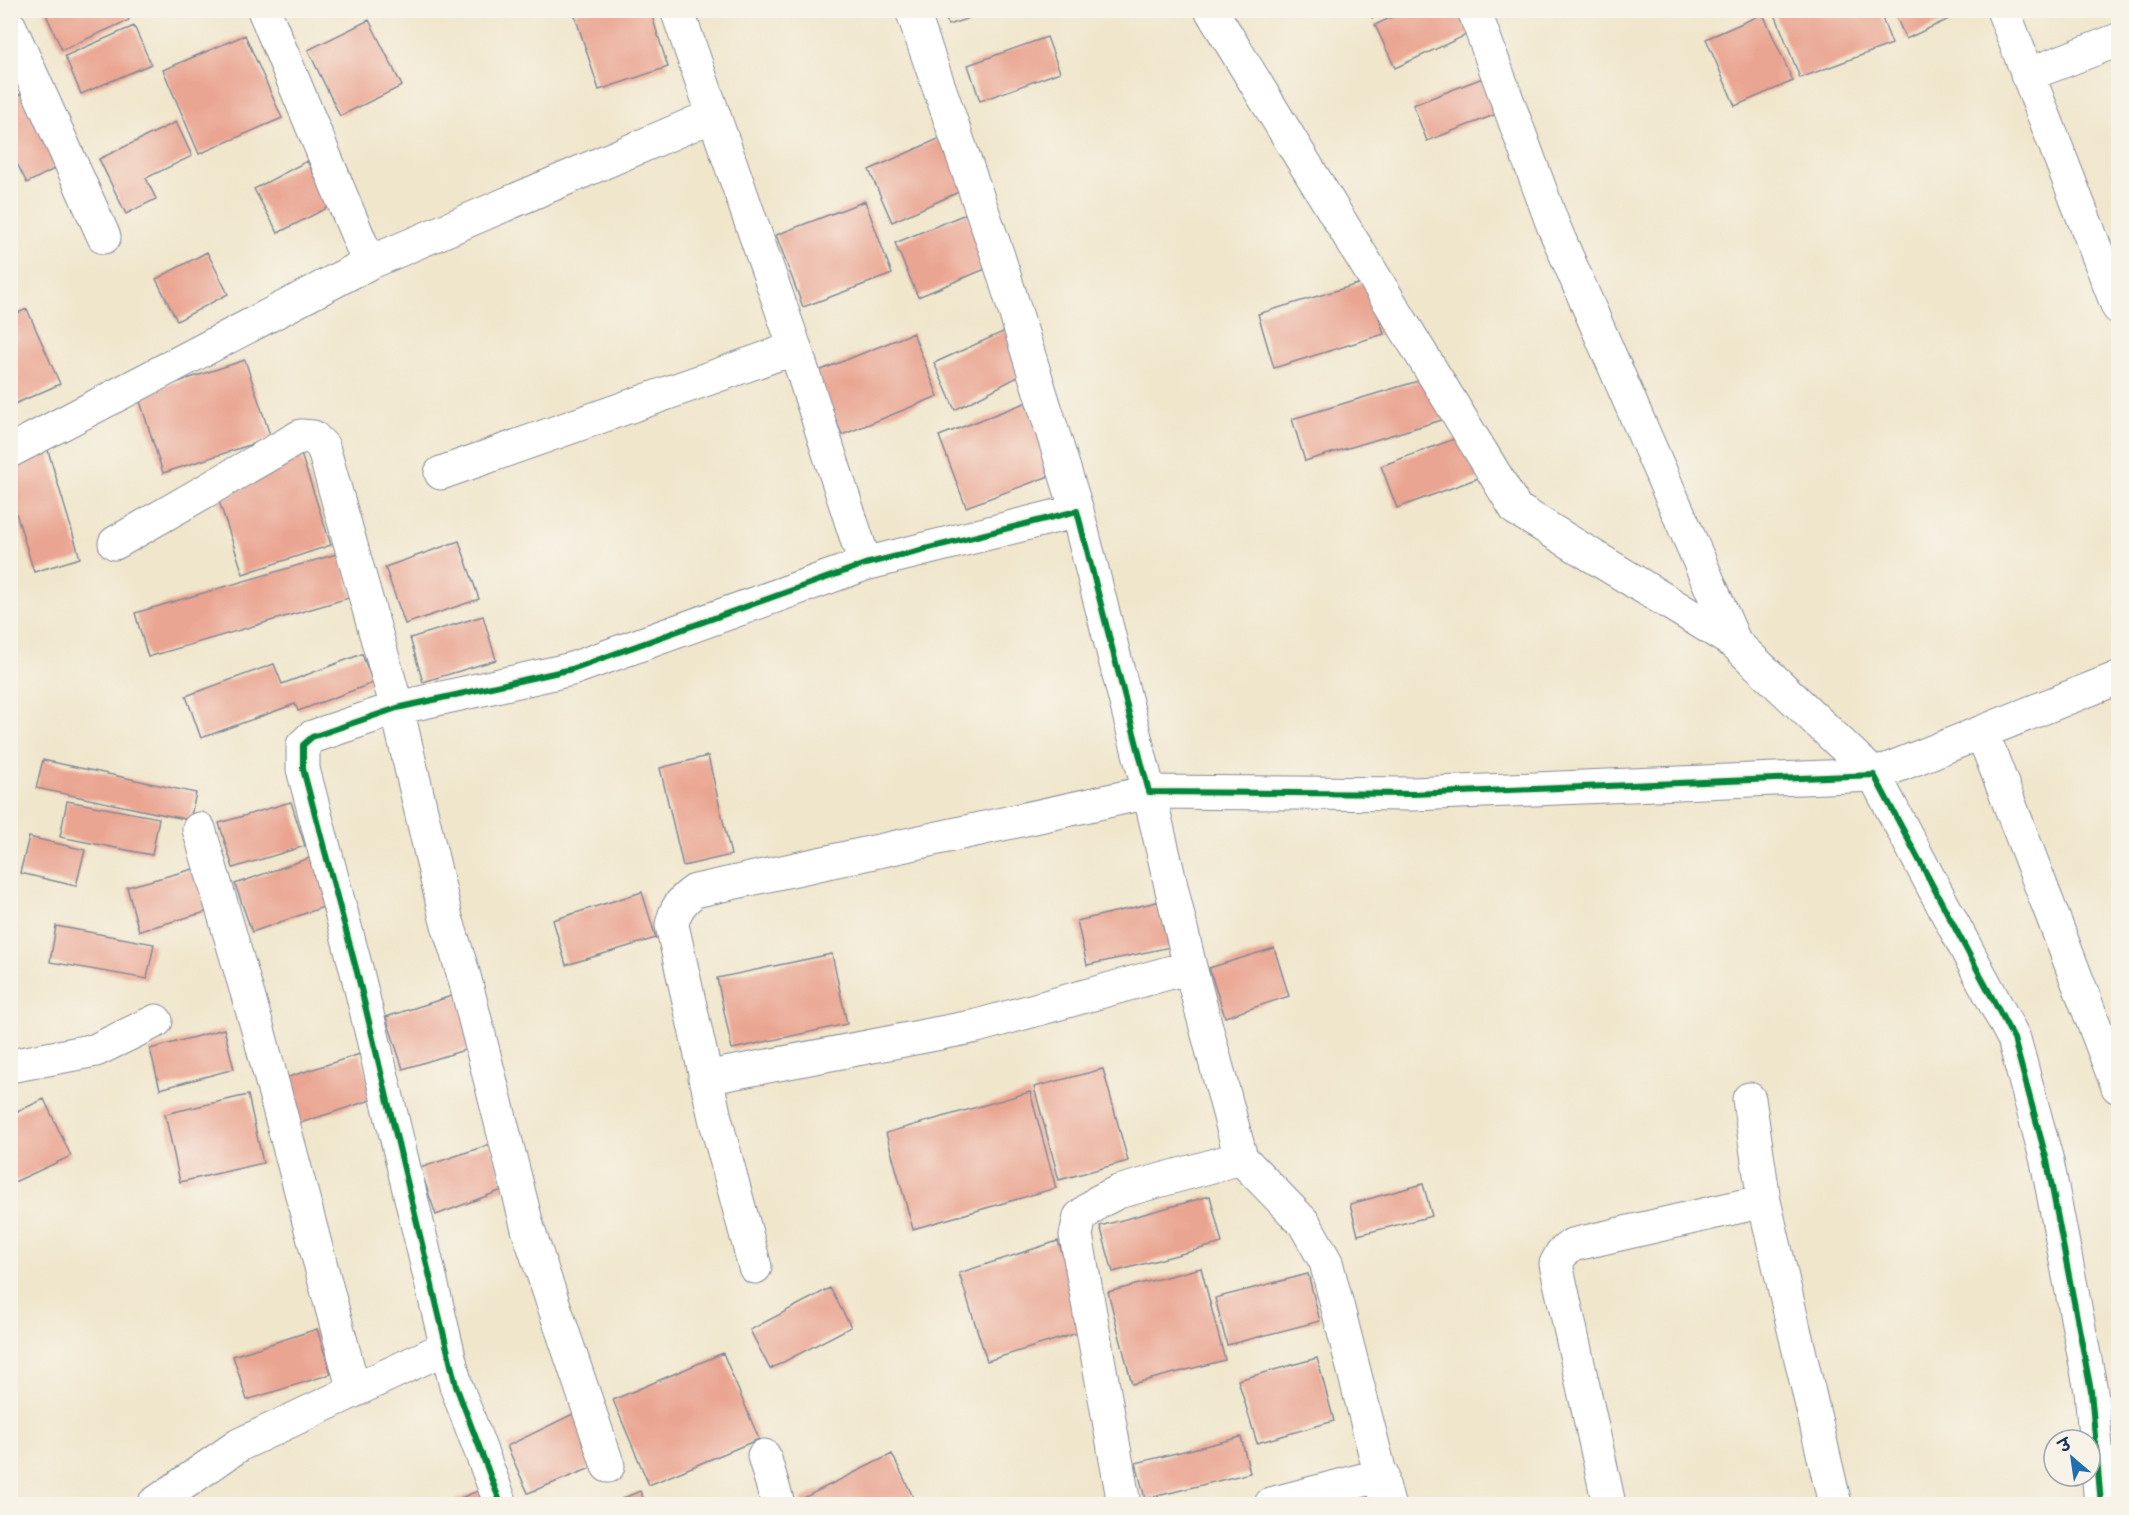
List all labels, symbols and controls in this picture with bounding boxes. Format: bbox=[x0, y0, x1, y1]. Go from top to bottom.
north arrow bbox=[2042, 1428, 2102, 1488]
text: उ bbox=[2054, 1434, 2076, 1458]

